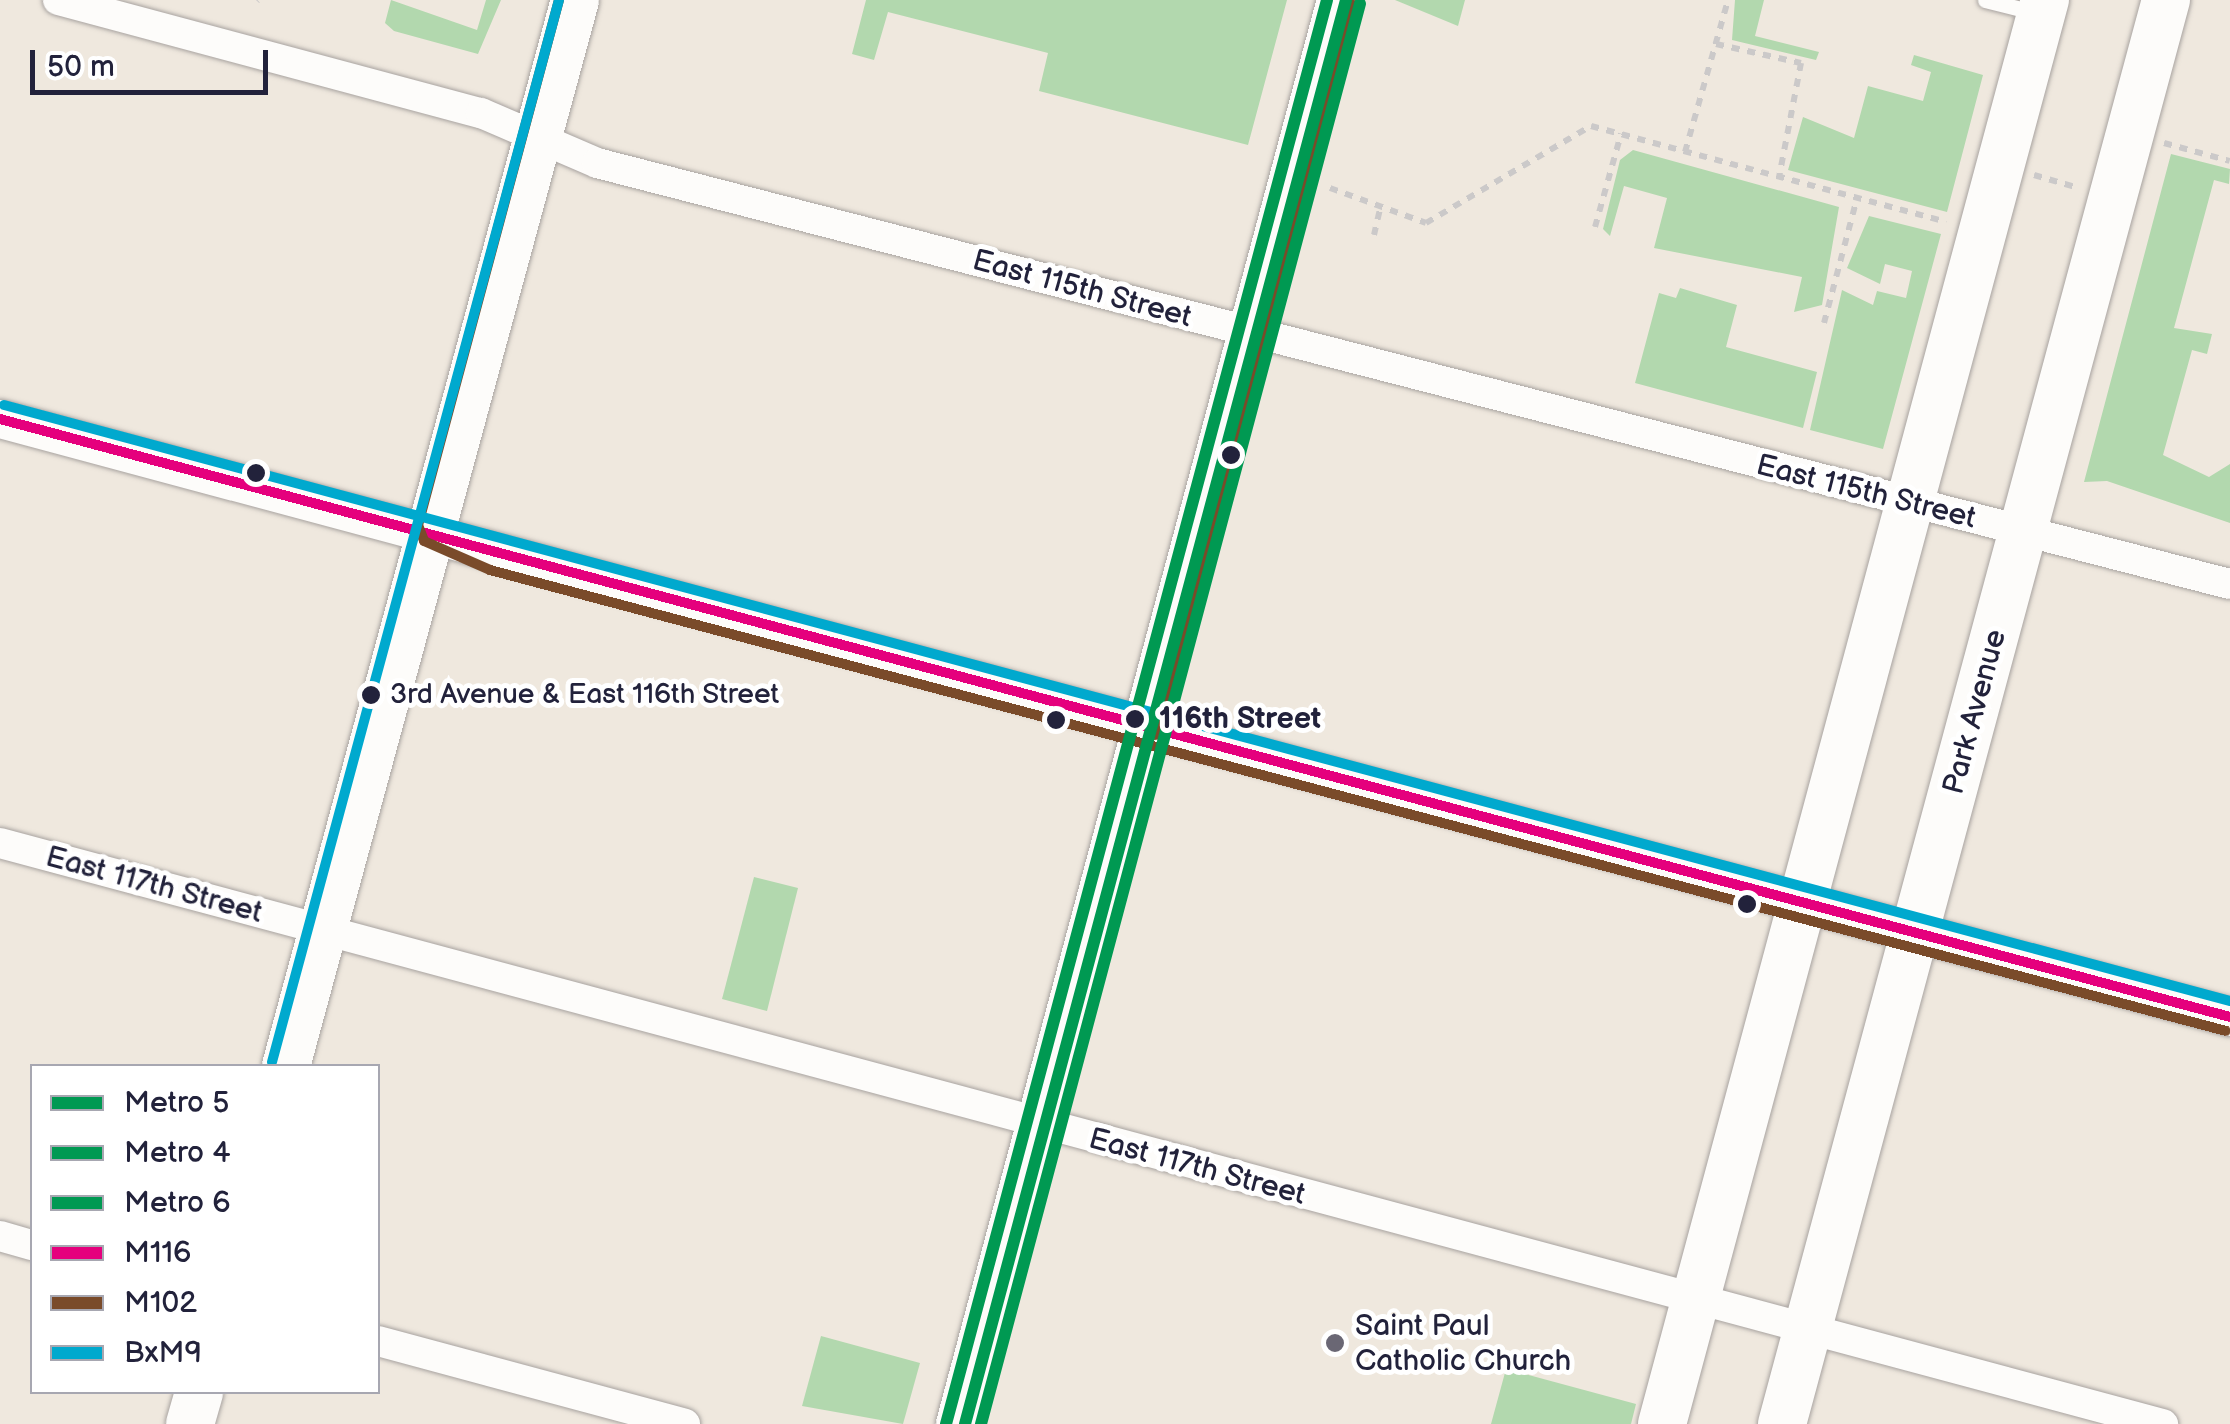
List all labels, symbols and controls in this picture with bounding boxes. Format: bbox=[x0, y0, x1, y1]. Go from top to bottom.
scale bar bbox=[35, 30, 272, 92]
text: 50 m bbox=[47, 49, 115, 85]
street label: East 115th Street bbox=[968, 242, 1196, 336]
unlabelled marker bbox=[1221, 445, 1241, 465]
street label: East 115th Street bbox=[1752, 447, 1980, 537]
unlabelled marker bbox=[246, 463, 266, 483]
street label: Park Avenue bbox=[1936, 626, 2014, 798]
place label: 3rd Avenue & East 116th Street bbox=[390, 678, 780, 712]
marker: 3rd Avenue & East 116th Street bbox=[361, 685, 381, 705]
place label: 116th Street bbox=[1159, 701, 1321, 737]
marker: 116th Street bbox=[1120, 704, 1150, 734]
unlabelled marker bbox=[1046, 710, 1066, 730]
street label: East 117th Street bbox=[42, 839, 266, 931]
unlabelled marker bbox=[1737, 894, 1757, 914]
legend bbox=[30, 1064, 380, 1394]
text: Metro 5 bbox=[124, 1085, 229, 1121]
street label: East 117th Street bbox=[1085, 1121, 1309, 1213]
text: Metro 4 bbox=[124, 1135, 231, 1171]
text: Metro 6 bbox=[124, 1185, 231, 1221]
text: M116 bbox=[124, 1235, 191, 1271]
text: M102 bbox=[124, 1285, 197, 1321]
place label: Saint Paul Catholic Church bbox=[1355, 1308, 1571, 1378]
marker: Saint Paul Catholic Church bbox=[1324, 1332, 1346, 1354]
text: BxM9 bbox=[124, 1335, 202, 1371]

